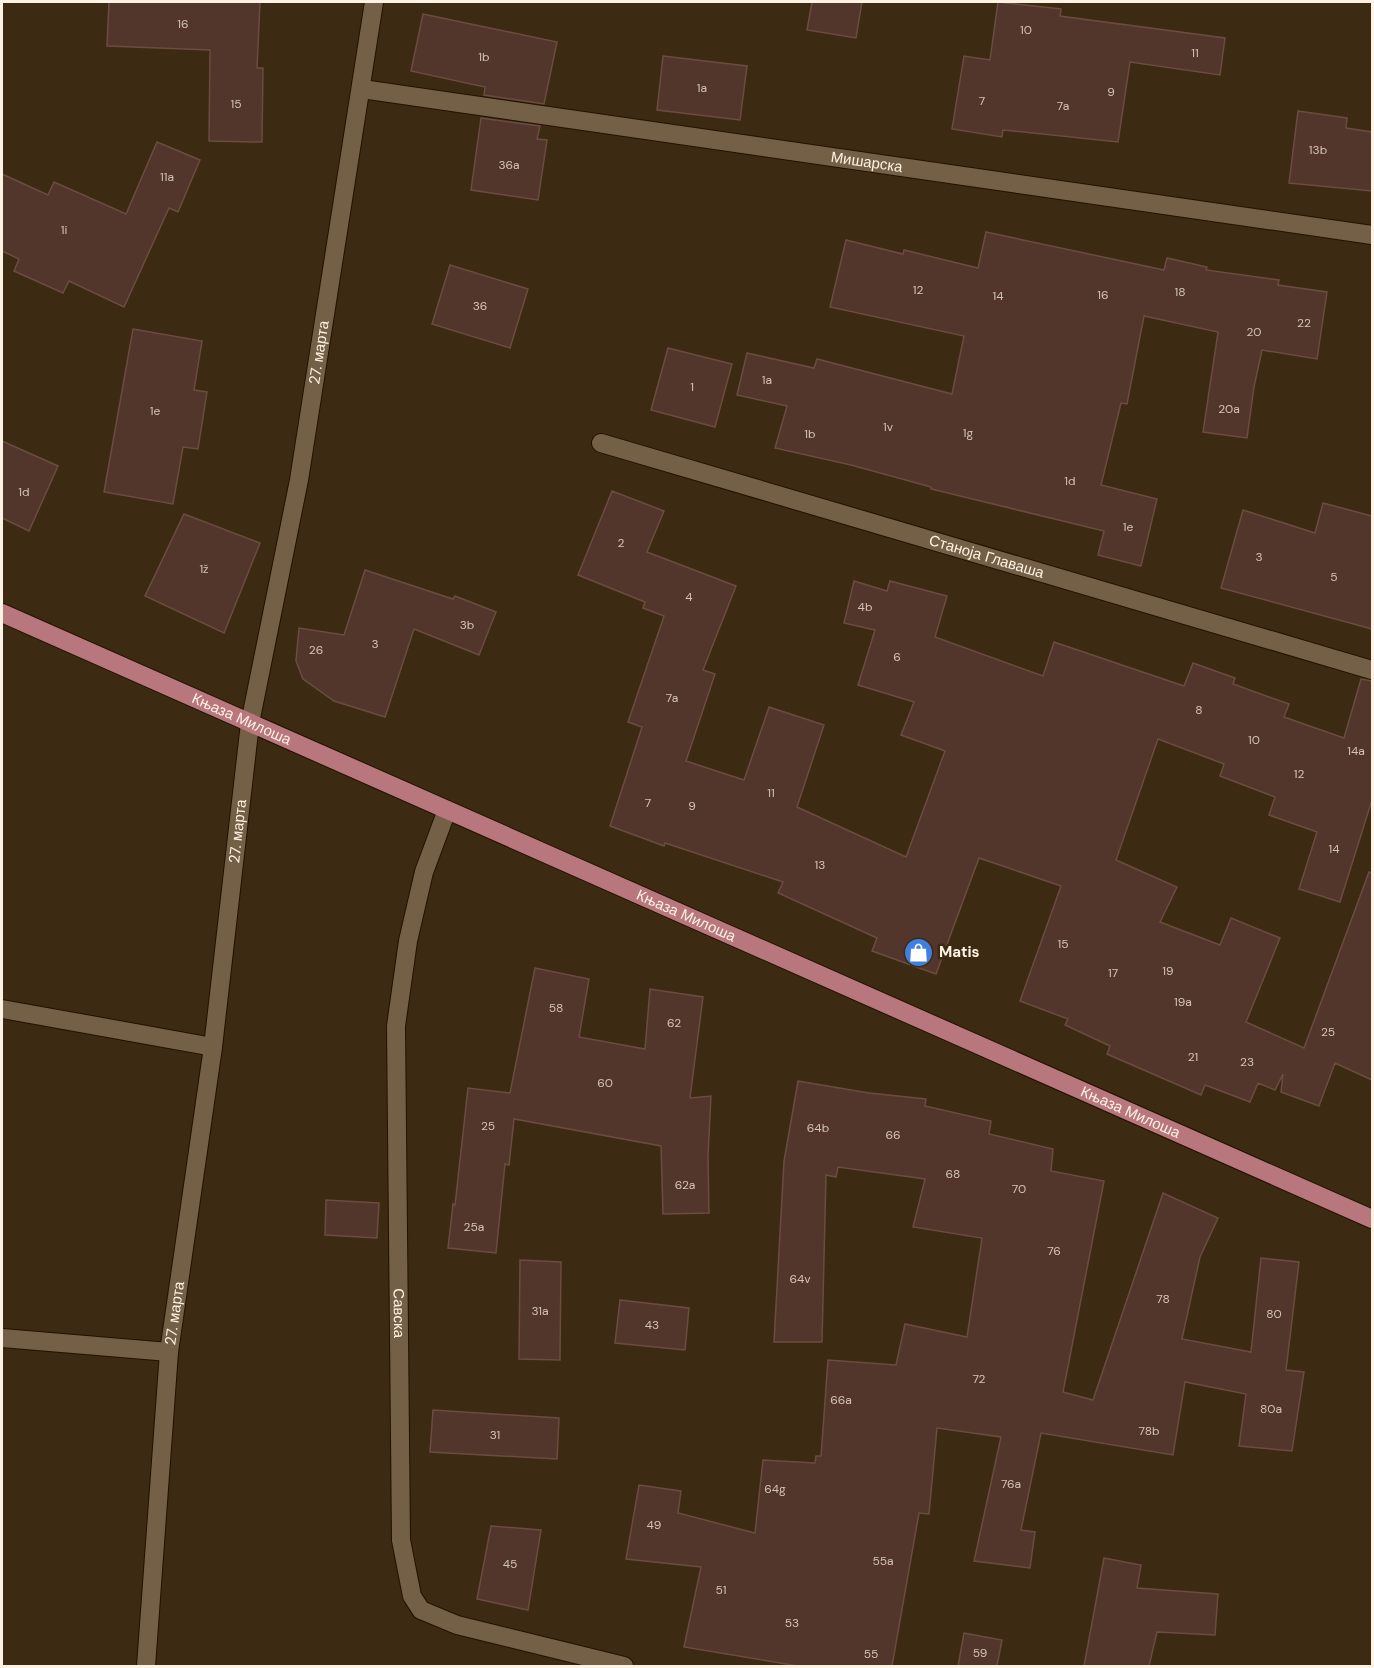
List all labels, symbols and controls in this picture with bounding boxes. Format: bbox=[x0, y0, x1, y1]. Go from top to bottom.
house number: 16 bbox=[177, 16, 189, 32]
house number: 10 bbox=[1020, 22, 1032, 38]
house number: 11 bbox=[1191, 45, 1199, 61]
house number: 1b bbox=[478, 49, 490, 65]
house number: 1a bbox=[697, 80, 707, 96]
house number: 9 bbox=[1107, 84, 1115, 100]
house number: 7 bbox=[979, 93, 985, 109]
house number: 15 bbox=[230, 96, 242, 112]
house number: 7a bbox=[1057, 98, 1069, 114]
house number: 13b bbox=[1309, 142, 1327, 158]
street label: Мишарска bbox=[830, 147, 905, 177]
house number: 36a bbox=[498, 157, 520, 173]
house number: 11a bbox=[160, 169, 174, 185]
house number: 1i bbox=[61, 222, 67, 238]
house number: 12 bbox=[913, 282, 923, 298]
house number: 18 bbox=[1174, 284, 1186, 300]
house number: 16 bbox=[1097, 287, 1109, 303]
house number: 14 bbox=[992, 288, 1004, 304]
house number: 36 bbox=[473, 298, 487, 314]
house number: 22 bbox=[1297, 315, 1311, 331]
street label: 27. марта bbox=[304, 319, 334, 386]
house number: 20 bbox=[1246, 324, 1262, 340]
house number: 1a bbox=[762, 372, 772, 388]
house number: 1 bbox=[690, 379, 694, 395]
house number: 20a bbox=[1218, 401, 1240, 417]
house number: 1e bbox=[150, 403, 160, 419]
house number: 1v bbox=[883, 419, 894, 435]
house number: 1g bbox=[963, 425, 974, 441]
house number: 1b bbox=[804, 426, 816, 442]
house number: 1d bbox=[1064, 473, 1076, 489]
house number: 1d bbox=[18, 484, 30, 500]
house number: 1e bbox=[1123, 519, 1133, 535]
street label: Станоја Главаша bbox=[927, 530, 1047, 583]
house number: 2 bbox=[618, 535, 625, 551]
house number: 3 bbox=[1255, 549, 1263, 565]
house number: 1ž bbox=[199, 561, 209, 577]
house number: 5 bbox=[1330, 569, 1338, 585]
house number: 4 bbox=[685, 589, 693, 605]
house number: 4b bbox=[858, 599, 872, 615]
house number: 3b bbox=[460, 617, 474, 633]
house number: 3 bbox=[371, 636, 379, 652]
house number: 26 bbox=[309, 642, 323, 658]
house number: 6 bbox=[893, 649, 901, 665]
street label: Књаза Милоша bbox=[189, 688, 295, 750]
house number: 7a bbox=[666, 690, 678, 706]
house number: 8 bbox=[1195, 702, 1203, 718]
house number: 10 bbox=[1248, 732, 1260, 748]
house number: 14a bbox=[1347, 743, 1365, 759]
house number: 12 bbox=[1294, 766, 1304, 782]
house number: 11 bbox=[767, 785, 775, 801]
house number: 7 bbox=[645, 795, 651, 811]
street label: 27. марта bbox=[224, 798, 251, 864]
house number: 9 bbox=[688, 798, 696, 814]
house number: 14 bbox=[1328, 841, 1340, 857]
house number: 13 bbox=[815, 857, 825, 873]
street label: Књаза Милоша bbox=[633, 885, 740, 947]
shop icon: Matis bbox=[902, 936, 934, 968]
house number: 15 bbox=[1057, 936, 1069, 952]
place label: Matis bbox=[939, 942, 980, 962]
house number: 19 bbox=[1162, 963, 1174, 979]
house number: 17 bbox=[1108, 965, 1118, 981]
house number: 19a bbox=[1174, 994, 1192, 1010]
house number: 58 bbox=[549, 1000, 563, 1016]
house number: 62 bbox=[667, 1015, 681, 1031]
house number: 25 bbox=[1321, 1024, 1335, 1040]
house number: 21 bbox=[1188, 1049, 1198, 1065]
house number: 23 bbox=[1240, 1054, 1254, 1070]
house number: 60 bbox=[597, 1075, 613, 1091]
street label: Књаза Милоша bbox=[1078, 1081, 1184, 1143]
house number: 25 bbox=[481, 1118, 495, 1134]
house number: 64b bbox=[807, 1120, 829, 1136]
house number: 66 bbox=[885, 1127, 901, 1143]
house number: 68 bbox=[946, 1166, 960, 1182]
house number: 62a bbox=[675, 1177, 695, 1193]
house number: 70 bbox=[1012, 1181, 1026, 1197]
house number: 25a bbox=[464, 1219, 484, 1235]
house number: 76 bbox=[1047, 1243, 1061, 1259]
house number: 64v bbox=[789, 1271, 811, 1287]
street label: 27. марта bbox=[160, 1279, 189, 1346]
street label: Савска bbox=[389, 1288, 409, 1339]
house number: 78 bbox=[1156, 1291, 1170, 1307]
house number: 31a bbox=[531, 1303, 549, 1319]
house number: 80 bbox=[1266, 1306, 1282, 1322]
house number: 43 bbox=[645, 1317, 659, 1333]
house number: 72 bbox=[972, 1371, 986, 1387]
house number: 66a bbox=[830, 1392, 852, 1408]
house number: 80a bbox=[1260, 1401, 1282, 1417]
house number: 78b bbox=[1138, 1423, 1160, 1439]
house number: 31 bbox=[490, 1427, 500, 1443]
house number: 76a bbox=[1001, 1476, 1021, 1492]
house number: 64g bbox=[764, 1481, 786, 1497]
house number: 49 bbox=[647, 1517, 661, 1533]
house number: 55a bbox=[872, 1553, 894, 1569]
house number: 45 bbox=[503, 1556, 517, 1572]
house number: 51 bbox=[715, 1582, 727, 1598]
house number: 53 bbox=[785, 1615, 799, 1631]
house number: 59 bbox=[973, 1645, 987, 1661]
house number: 55 bbox=[864, 1646, 878, 1662]

